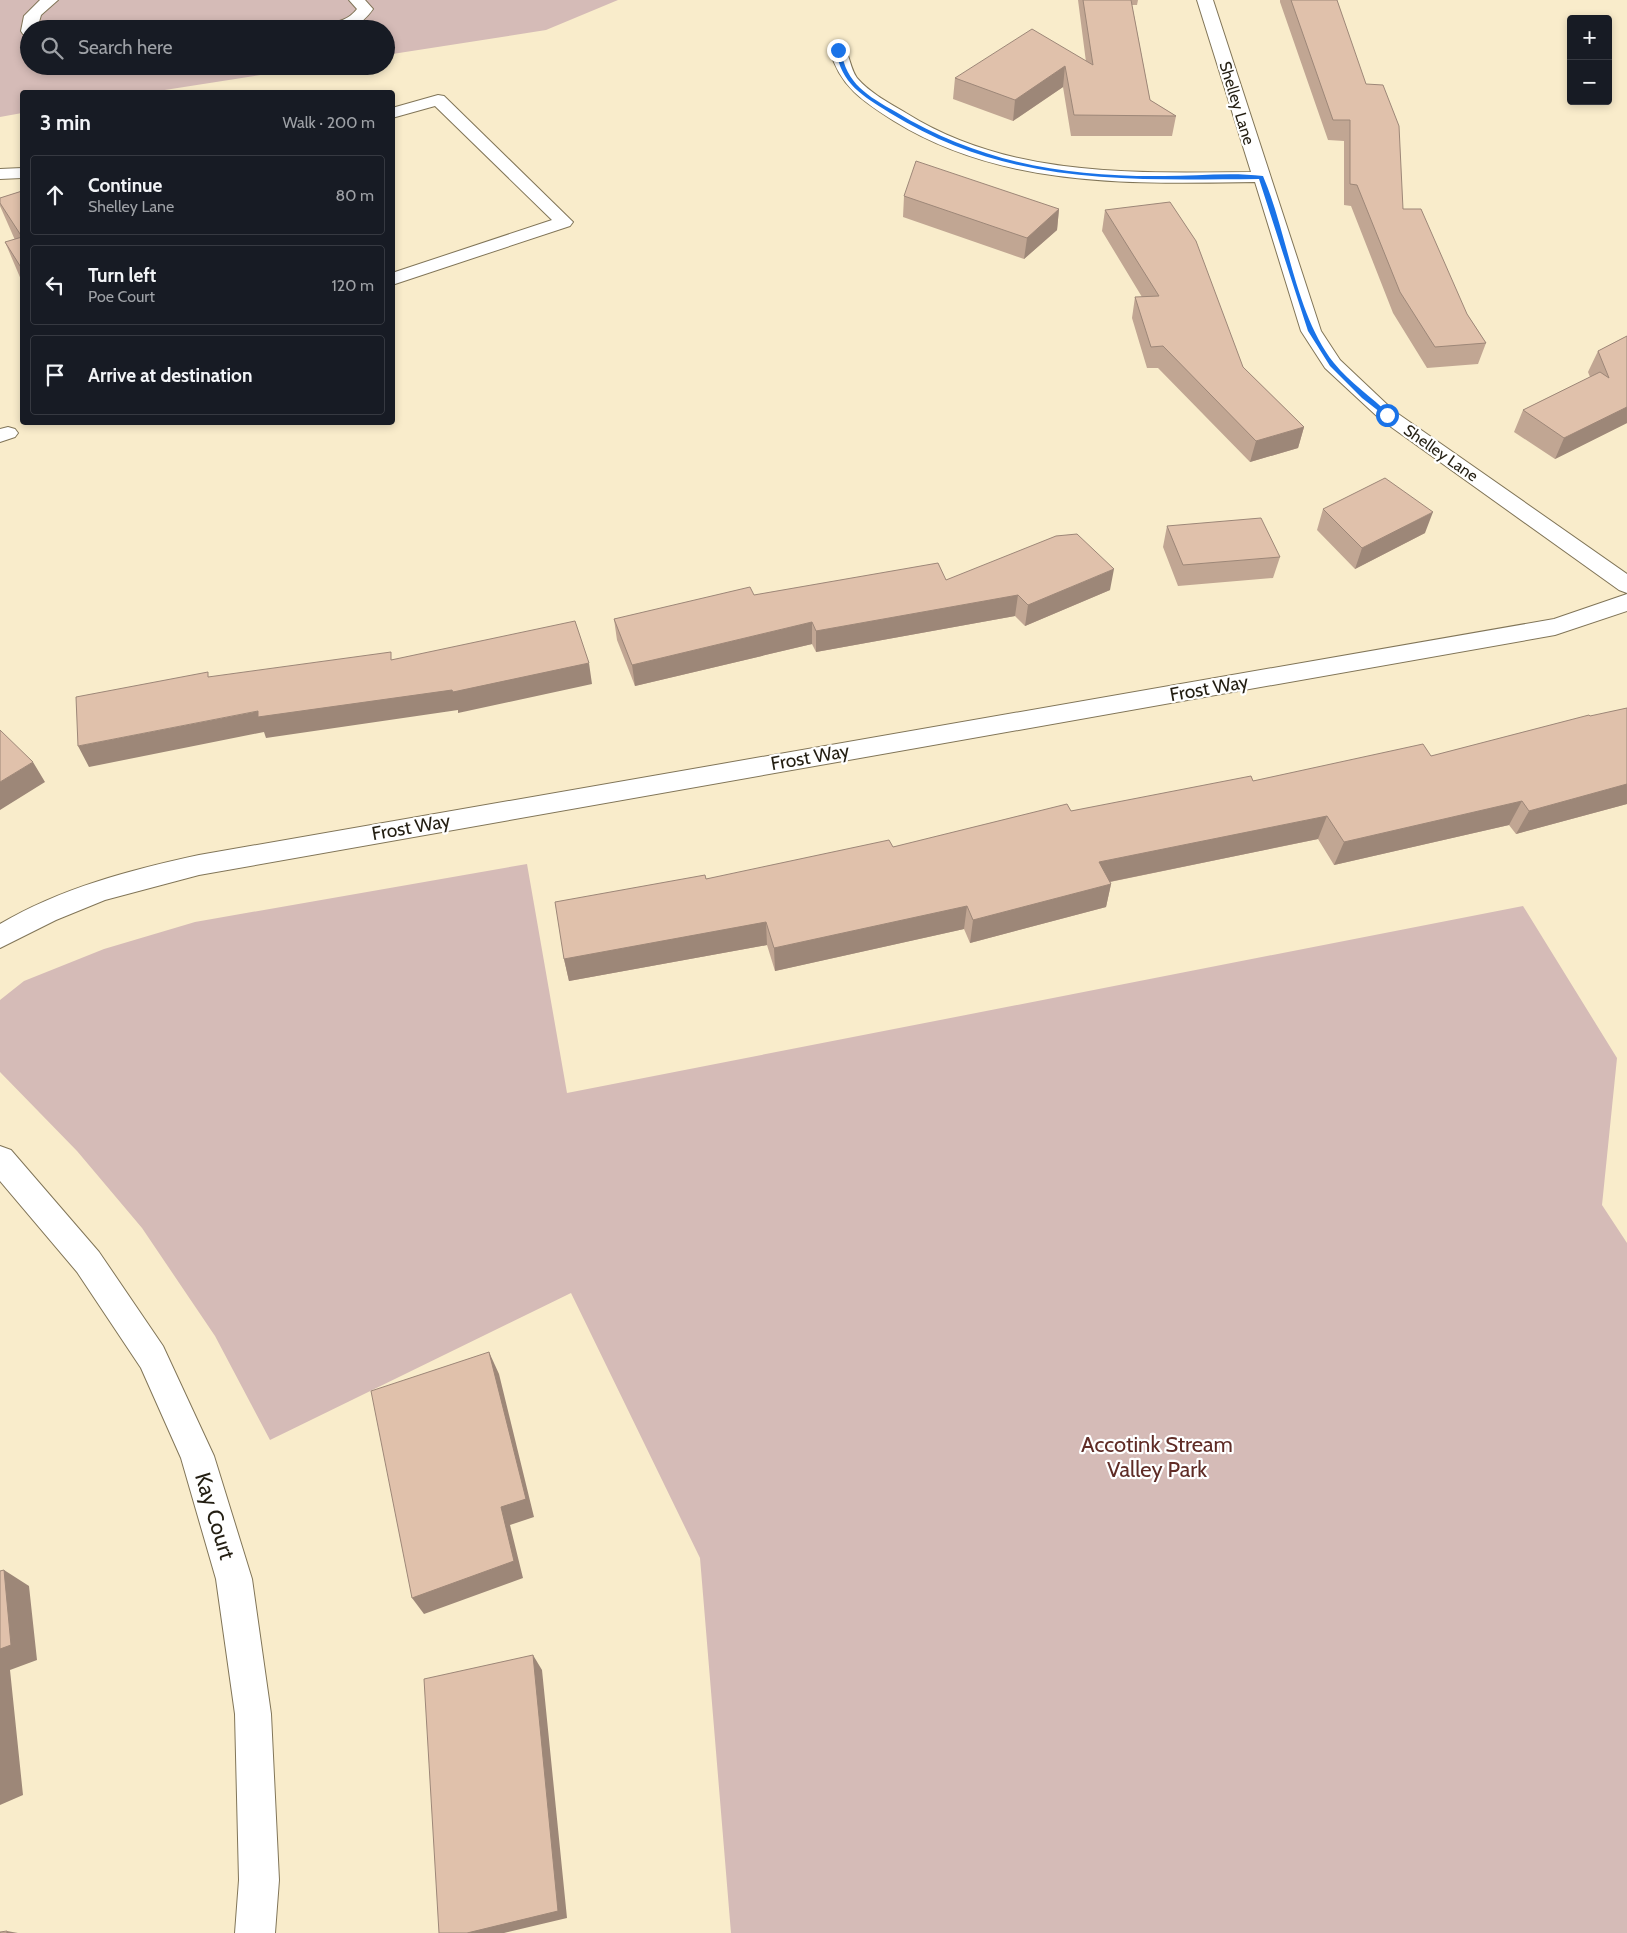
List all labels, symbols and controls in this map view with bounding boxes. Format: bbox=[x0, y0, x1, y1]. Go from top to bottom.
map controls bbox=[1567, 15, 1612, 105]
button: + bbox=[1567, 15, 1612, 60]
search box bbox=[20, 20, 395, 75]
icon: search bbox=[38, 34, 66, 62]
text: Search here bbox=[78, 36, 172, 59]
route end bbox=[827, 39, 850, 62]
street label: Shelley Lane bbox=[1215, 59, 1259, 147]
button: − bbox=[1567, 60, 1612, 105]
text: 3 min bbox=[40, 110, 91, 135]
text: Walk · 200 m bbox=[283, 113, 375, 132]
text: Continue bbox=[88, 174, 162, 197]
icon: ahead bbox=[41, 181, 69, 209]
text: 80 m bbox=[336, 186, 374, 205]
text: Shelley Lane bbox=[88, 197, 174, 216]
text: Turn left bbox=[88, 264, 156, 287]
icon: left bbox=[41, 271, 69, 299]
text: 120 m bbox=[332, 276, 374, 295]
text: Poe Court bbox=[88, 287, 155, 306]
icon: arrive bbox=[41, 361, 69, 389]
text: Arrive at destination bbox=[88, 364, 252, 387]
route start bbox=[1376, 404, 1399, 427]
street label: Shelley Lane bbox=[1400, 420, 1482, 486]
street label: Frost Way bbox=[1168, 670, 1250, 706]
street label: Frost Way bbox=[769, 739, 851, 775]
street label: Frost Way bbox=[370, 809, 452, 845]
park label: Accotink Stream Valley Park bbox=[1081, 1431, 1233, 1483]
street label: Kay Court bbox=[189, 1469, 241, 1563]

